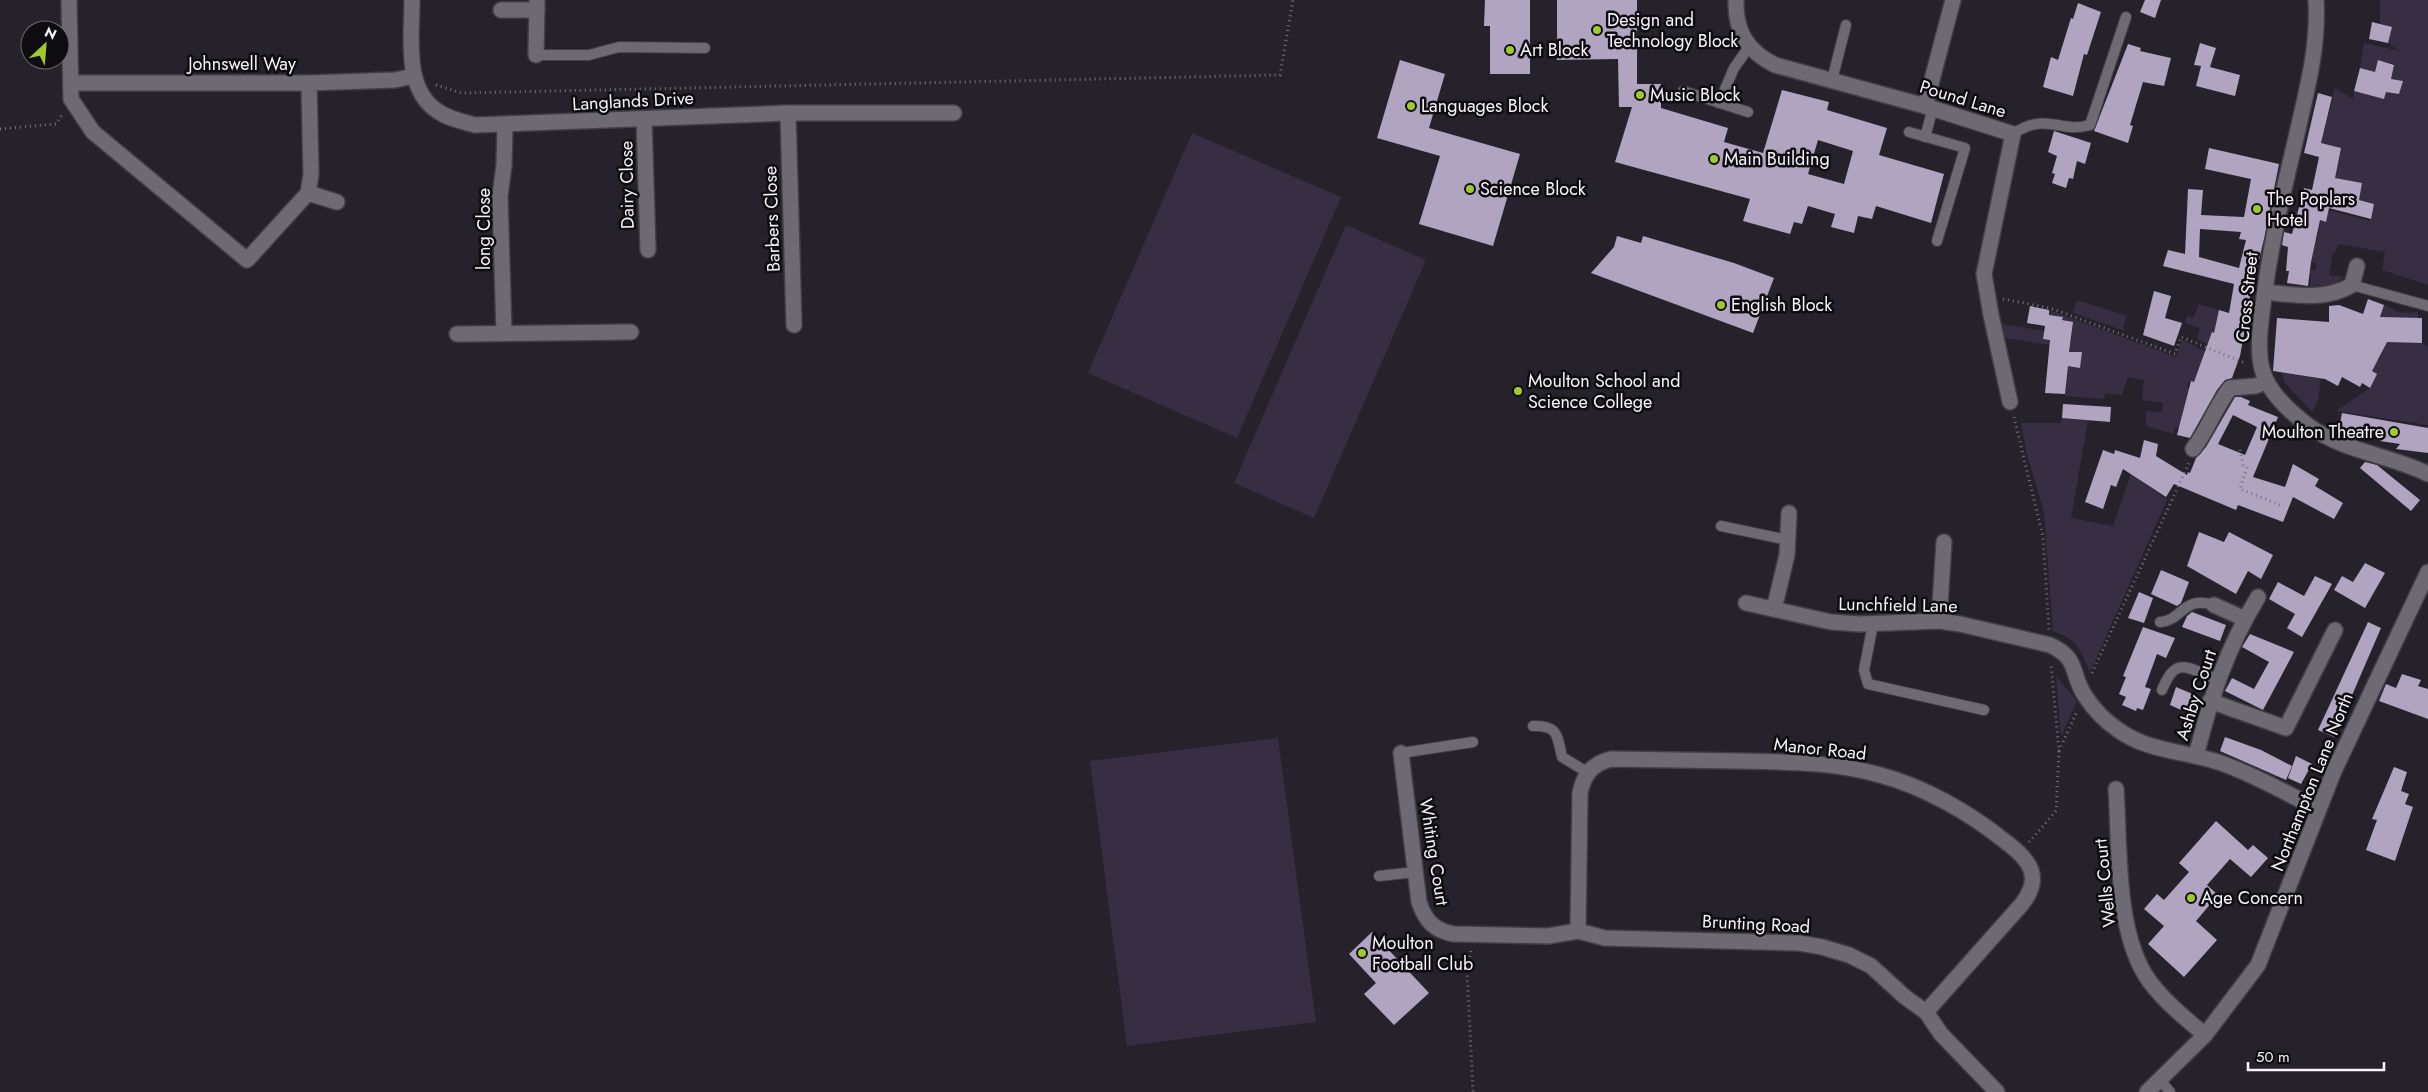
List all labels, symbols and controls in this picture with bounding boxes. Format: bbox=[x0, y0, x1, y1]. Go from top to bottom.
place label: Design and Technology Block bbox=[1607, 7, 1738, 54]
north arrow bbox=[20, 20, 70, 70]
text: N bbox=[41, 22, 60, 45]
marker: Design and Technology Block bbox=[1591, 24, 1603, 36]
place label: Art Block bbox=[1520, 37, 1588, 63]
marker: Art Block bbox=[1504, 44, 1516, 56]
street label: Johnswell Way bbox=[186, 51, 296, 77]
street label: Pound Lane bbox=[1917, 74, 2009, 124]
place label: Music Block bbox=[1650, 82, 1741, 108]
street label: Langlands Drive bbox=[572, 85, 694, 117]
marker: Music Block bbox=[1634, 89, 1646, 101]
place label: Languages Block bbox=[1421, 93, 1548, 119]
marker: Languages Block bbox=[1405, 100, 1417, 112]
street label: Dairy Close bbox=[613, 141, 641, 229]
place label: Main Building bbox=[1724, 146, 1830, 172]
marker: Main Building bbox=[1708, 153, 1720, 165]
street label: Barbers Close bbox=[757, 166, 787, 272]
place label: Science Block bbox=[1480, 176, 1586, 202]
marker: Science Block bbox=[1464, 183, 1476, 195]
place label: The Poplars Hotel bbox=[2267, 186, 2355, 233]
street label: long Close bbox=[471, 188, 497, 270]
marker: The Poplars Hotel bbox=[2251, 203, 2263, 215]
street label: Cross Street bbox=[2229, 250, 2265, 344]
place label: English Block bbox=[1731, 292, 1832, 318]
marker: English Block bbox=[1715, 299, 1727, 311]
place label: Moulton School and Science College bbox=[1528, 368, 1680, 415]
marker: Moulton School and Science College bbox=[1512, 385, 1524, 397]
place label: Moulton Theatre bbox=[2262, 419, 2384, 445]
marker: Moulton Theatre bbox=[2388, 426, 2400, 438]
street label: Lunchfield Lane bbox=[1838, 591, 1958, 619]
street label: Ashby Court bbox=[2169, 646, 2223, 744]
street label: Northampton Lane North bbox=[2264, 689, 2360, 875]
street label: Manor Road bbox=[1772, 731, 1868, 767]
street label: Whiting Court bbox=[1413, 797, 1455, 908]
street label: Wells Court bbox=[2087, 837, 2123, 928]
place label: Age Concern bbox=[2201, 885, 2303, 911]
marker: Age Concern bbox=[2185, 892, 2197, 904]
street label: Brunting Road bbox=[1701, 908, 1811, 940]
place label: Moulton Football Club bbox=[1372, 930, 1473, 977]
marker: Moulton Football Club bbox=[1356, 947, 1368, 959]
scale bar bbox=[2248, 1040, 2384, 1072]
text: 50 m bbox=[2256, 1046, 2290, 1068]

